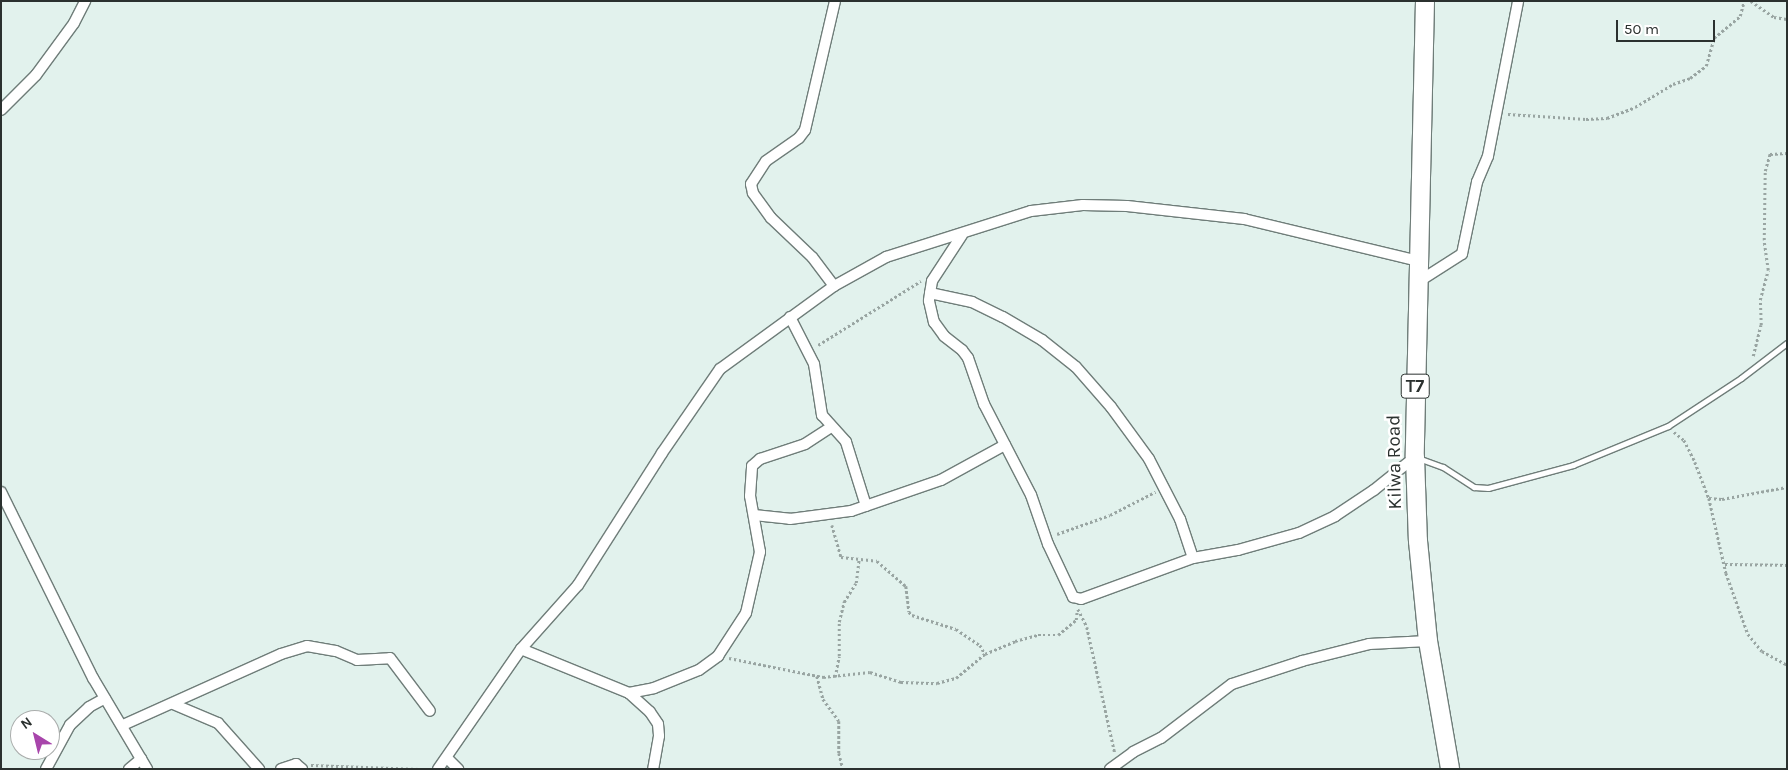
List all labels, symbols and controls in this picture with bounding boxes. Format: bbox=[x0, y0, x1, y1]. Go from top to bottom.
scale bar bbox=[1618, 10, 1717, 42]
text: 50 m bbox=[1624, 20, 1659, 38]
road number: T7 bbox=[1400, 371, 1430, 402]
street label: Kilwa Road bbox=[1383, 414, 1407, 510]
north arrow bbox=[10, 710, 60, 760]
text: N bbox=[17, 713, 36, 733]

